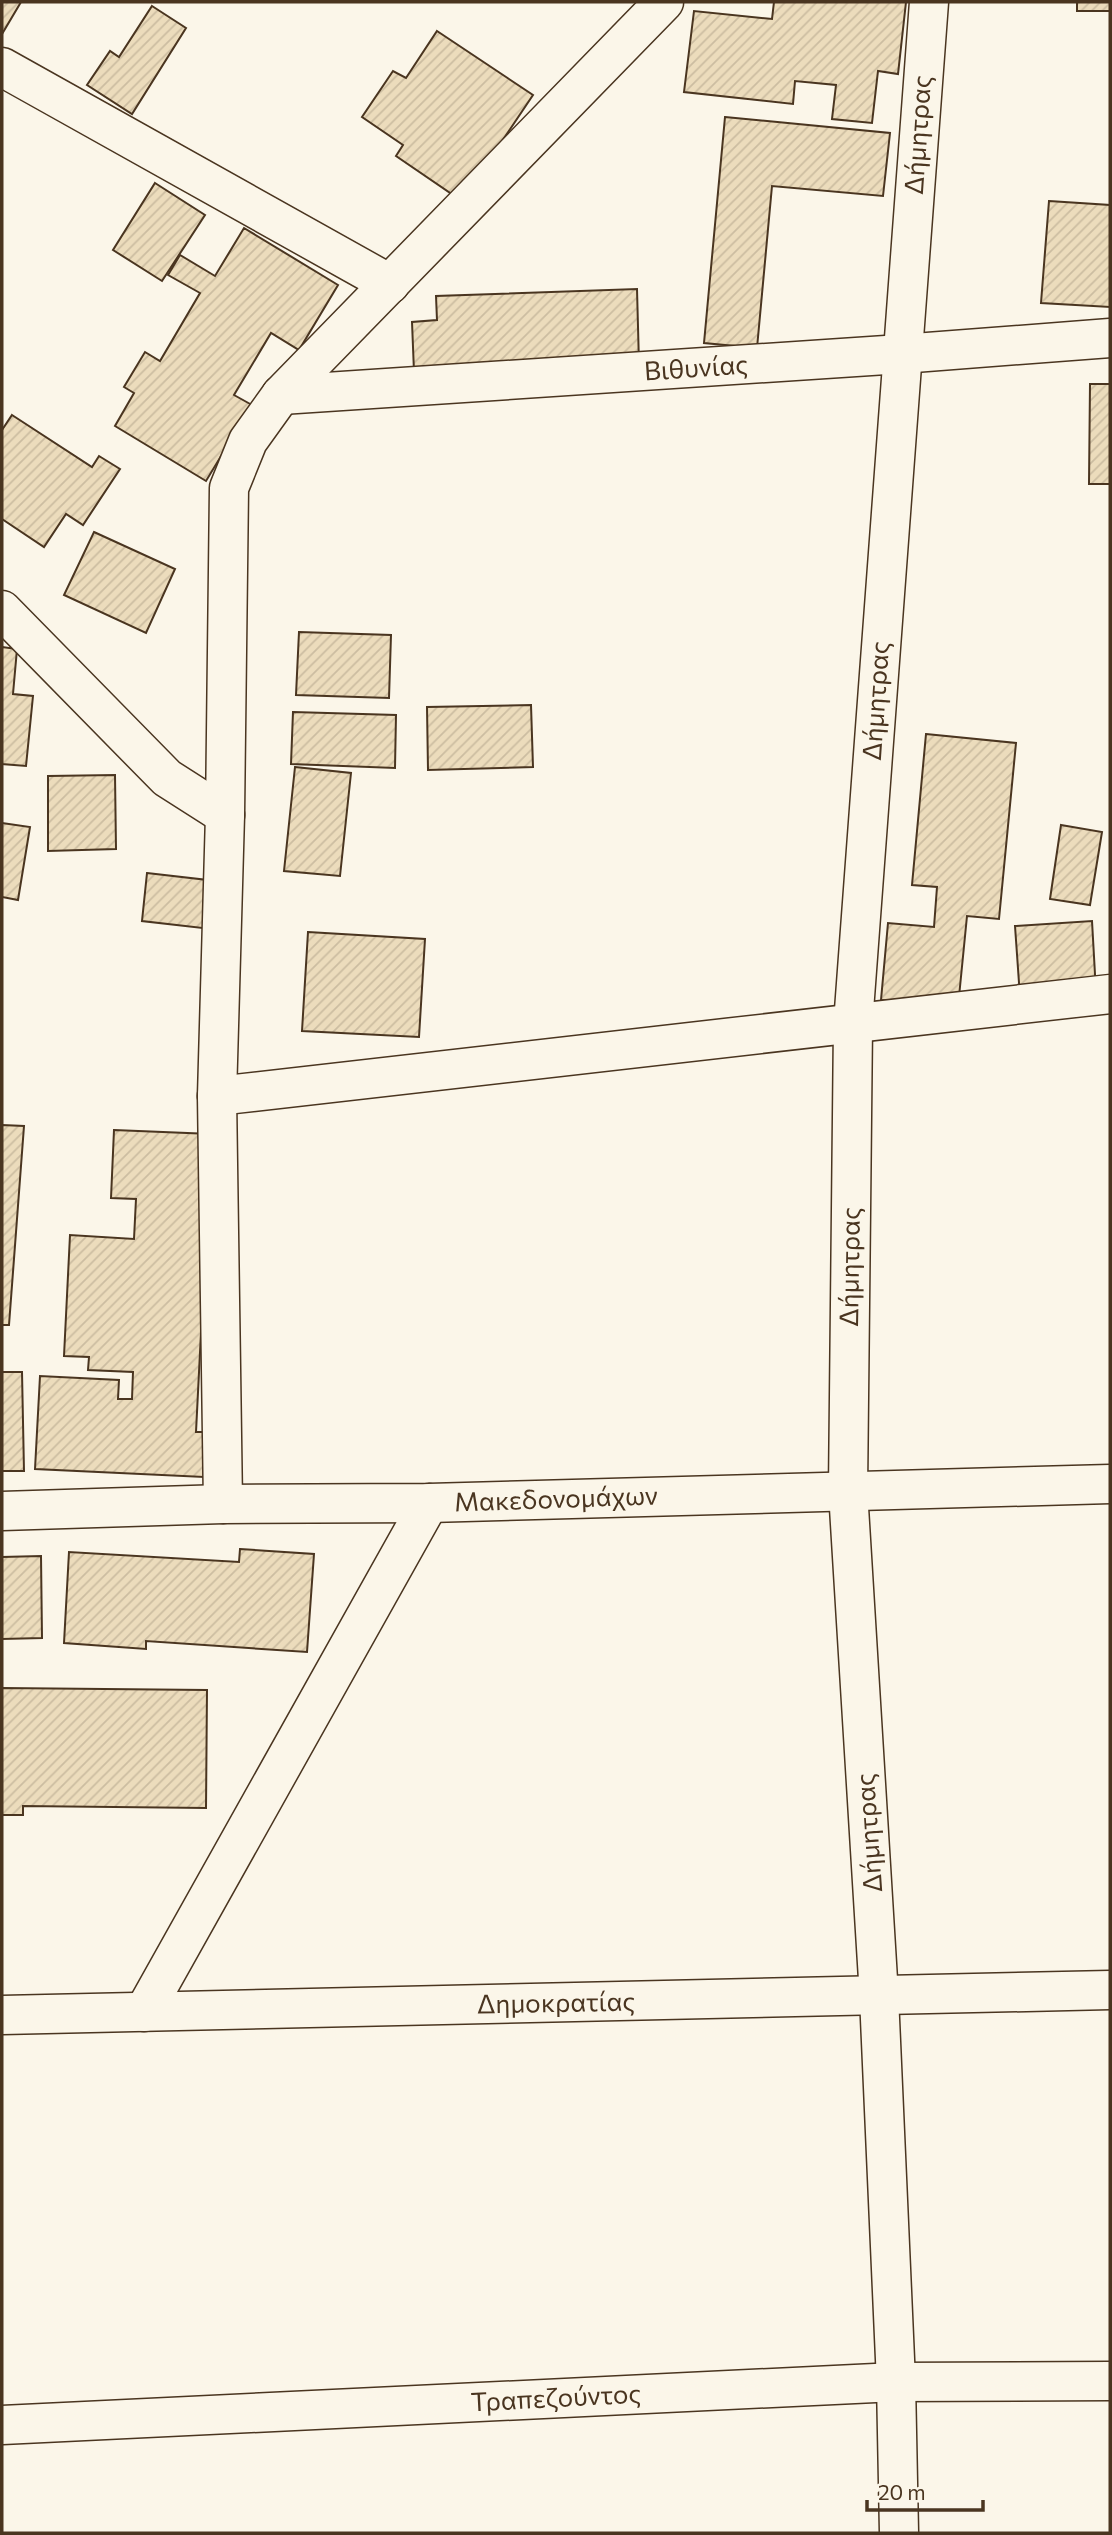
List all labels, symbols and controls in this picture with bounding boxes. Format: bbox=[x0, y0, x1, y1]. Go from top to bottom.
street label: Δήμητρας bbox=[897, 74, 936, 196]
street label: Βιθυνίας bbox=[643, 347, 749, 386]
street label: Δήμητρας bbox=[855, 640, 894, 762]
street label: Δήμητρας bbox=[832, 1207, 865, 1327]
street label: Μακεδονομάχων bbox=[454, 1478, 658, 1517]
street label: Δήμητρας bbox=[848, 1772, 887, 1894]
street label: Δημοκρατίας bbox=[476, 1985, 636, 2018]
street label: Τραπεζούντος bbox=[470, 2377, 642, 2416]
scale bar bbox=[867, 2468, 982, 2512]
text: 20 m bbox=[878, 2479, 926, 2504]

